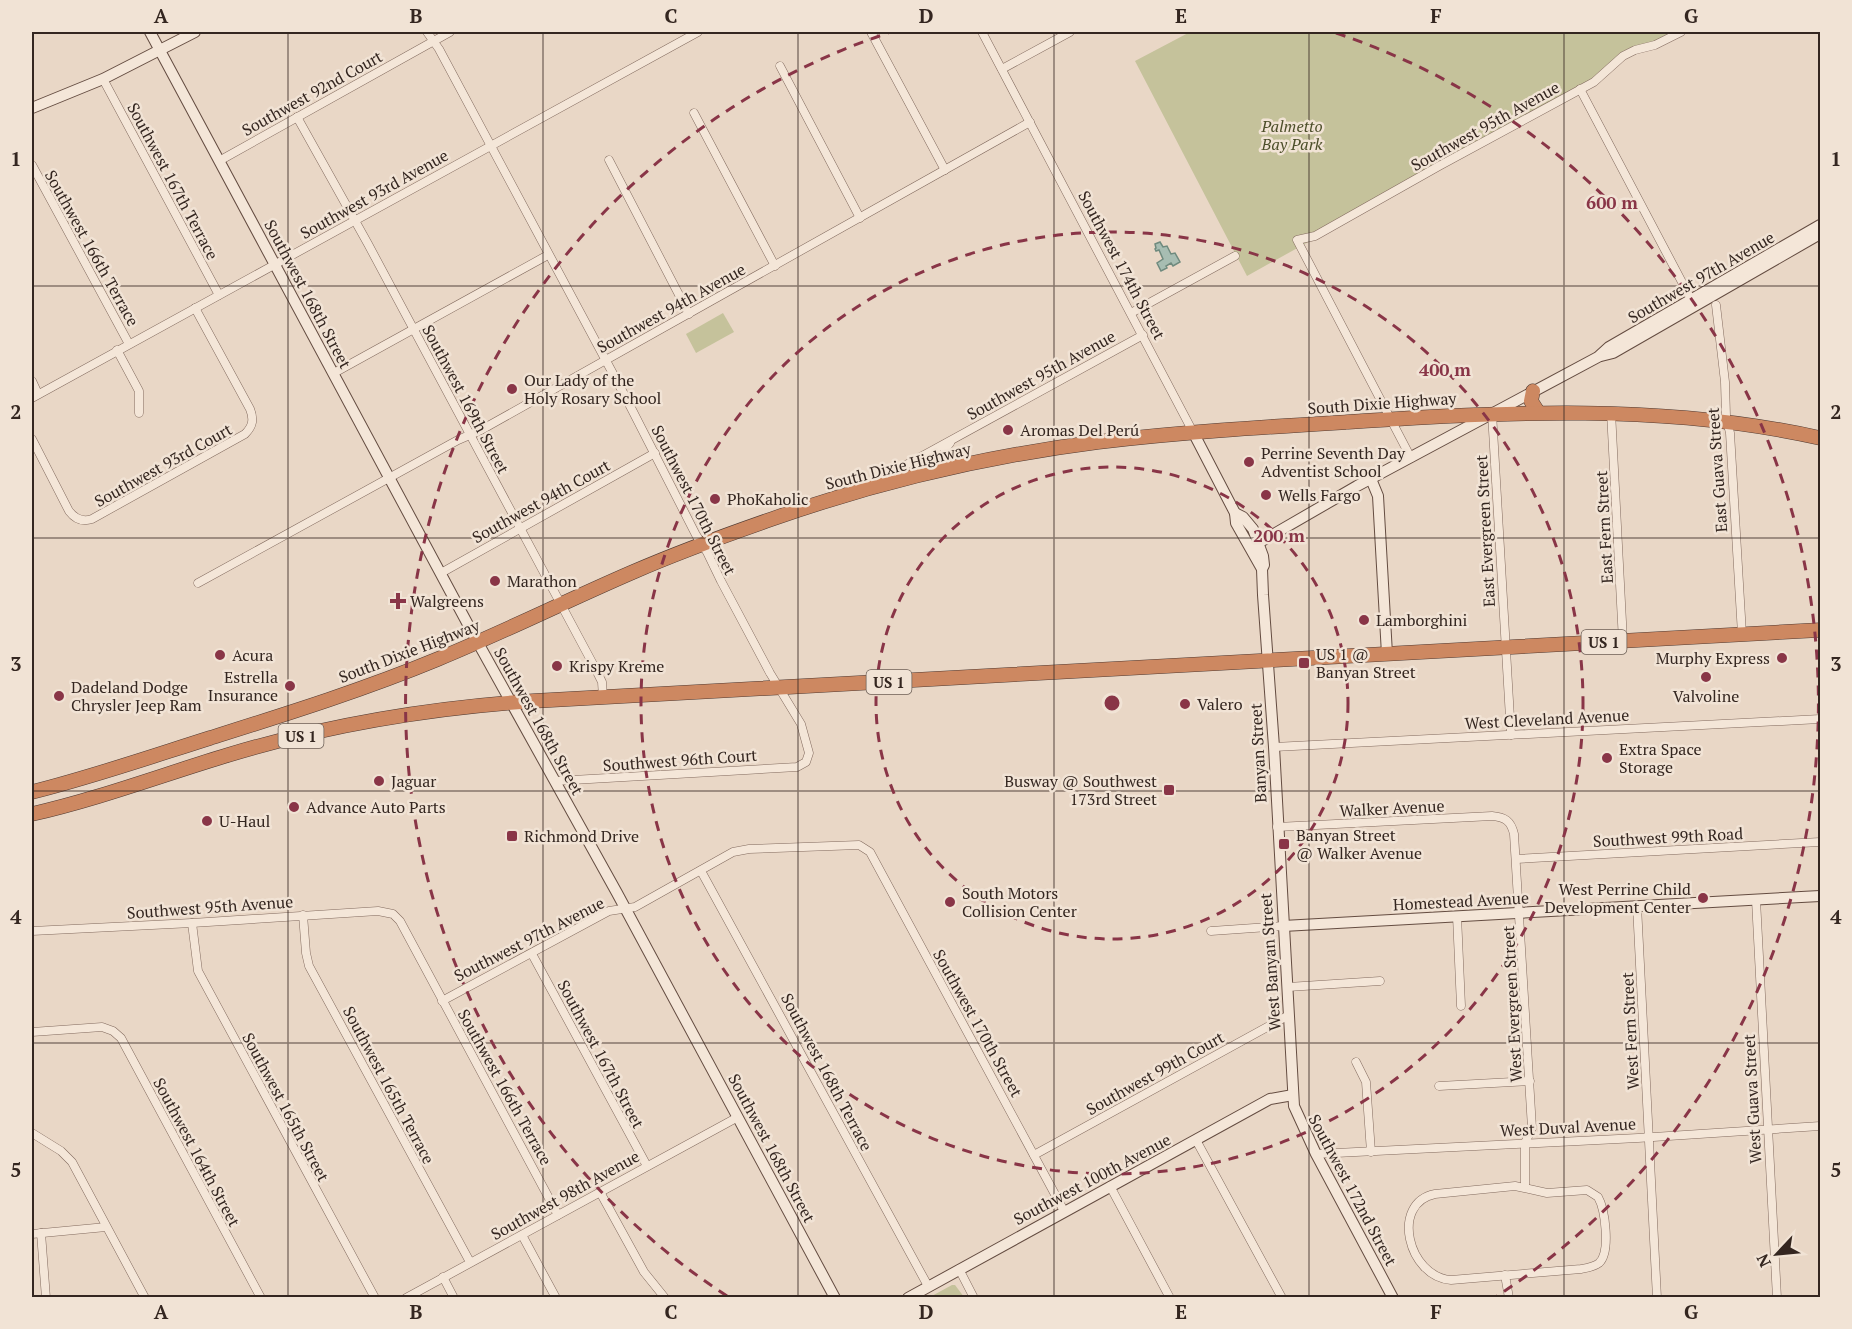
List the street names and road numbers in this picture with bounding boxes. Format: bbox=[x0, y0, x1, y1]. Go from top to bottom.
street label: Southwest 92nd Court bbox=[238, 45, 386, 141]
street label: Southwest 95th Avenue bbox=[1407, 76, 1563, 176]
street label: Southwest 167th Terrace bbox=[122, 99, 224, 263]
street label: Southwest 93rd Avenue bbox=[296, 144, 452, 244]
street label: Southwest 166th Terrace bbox=[40, 166, 144, 330]
street label: Southwest 174th Street bbox=[1073, 187, 1171, 343]
street label: Southwest 168th Street bbox=[259, 216, 357, 372]
street label: Southwest 97th Avenue bbox=[1624, 226, 1778, 328]
street label: Southwest 94th Avenue bbox=[593, 258, 749, 358]
street label: Southwest 169th Street bbox=[417, 321, 515, 477]
street label: Southwest 95th Avenue bbox=[963, 325, 1119, 425]
street label: South Dixie Highway bbox=[1307, 387, 1458, 419]
street label: East Guava Street bbox=[1702, 407, 1732, 533]
street label: Southwest 93rd Court bbox=[90, 418, 236, 512]
street label: Southwest 170th Street bbox=[647, 421, 741, 579]
street label: South Dixie Highway bbox=[823, 437, 974, 495]
street label: Southwest 94th Court bbox=[468, 454, 614, 548]
street label: East Evergreen Street bbox=[1470, 454, 1500, 608]
street label: East Fern Street bbox=[1590, 470, 1618, 584]
street label: South Dixie Highway bbox=[335, 614, 483, 688]
road number: US 1 bbox=[1582, 630, 1626, 654]
street label: Southwest 168th Street bbox=[489, 643, 589, 799]
road number: US 1 bbox=[866, 670, 912, 694]
street label: Banyan Street bbox=[1244, 703, 1272, 803]
street label: West Cleveland Avenue bbox=[1464, 704, 1630, 734]
road number: US 1 bbox=[278, 724, 324, 748]
street label: Southwest 96th Court bbox=[602, 744, 758, 776]
street label: Walker Avenue bbox=[1339, 794, 1445, 822]
street label: Southwest 99th Road bbox=[1592, 822, 1744, 852]
street label: Homestead Avenue bbox=[1392, 886, 1530, 916]
street label: Southwest 95th Avenue bbox=[126, 890, 294, 924]
street label: Southwest 97th Avenue bbox=[450, 892, 608, 986]
street label: West Banyan Street bbox=[1254, 892, 1286, 1032]
street label: West Evergreen Street bbox=[1497, 925, 1527, 1083]
street label: Southwest 170th Street bbox=[928, 945, 1028, 1101]
street label: West Fern Street bbox=[1616, 972, 1644, 1090]
street label: Southwest 167th Street bbox=[553, 976, 649, 1132]
street label: Southwest 168th Terrace bbox=[776, 989, 878, 1155]
street label: Southwest 165th Terrace bbox=[338, 1002, 440, 1168]
street label: Southwest 166th Terrace bbox=[453, 1005, 557, 1169]
street label: Southwest 99th Court bbox=[1082, 1026, 1228, 1120]
street label: Southwest 165th Street bbox=[237, 1029, 335, 1185]
street label: West Guava Street bbox=[1738, 1034, 1766, 1164]
street label: Southwest 168th Street bbox=[723, 1070, 821, 1226]
street label: Southwest 164th Street bbox=[148, 1074, 246, 1230]
street label: Southwest 172nd Street bbox=[1304, 1110, 1402, 1270]
street label: West Duval Avenue bbox=[1499, 1112, 1637, 1142]
street label: Southwest 100th Avenue bbox=[1010, 1128, 1174, 1230]
street label: Southwest 98th Avenue bbox=[487, 1145, 643, 1245]

